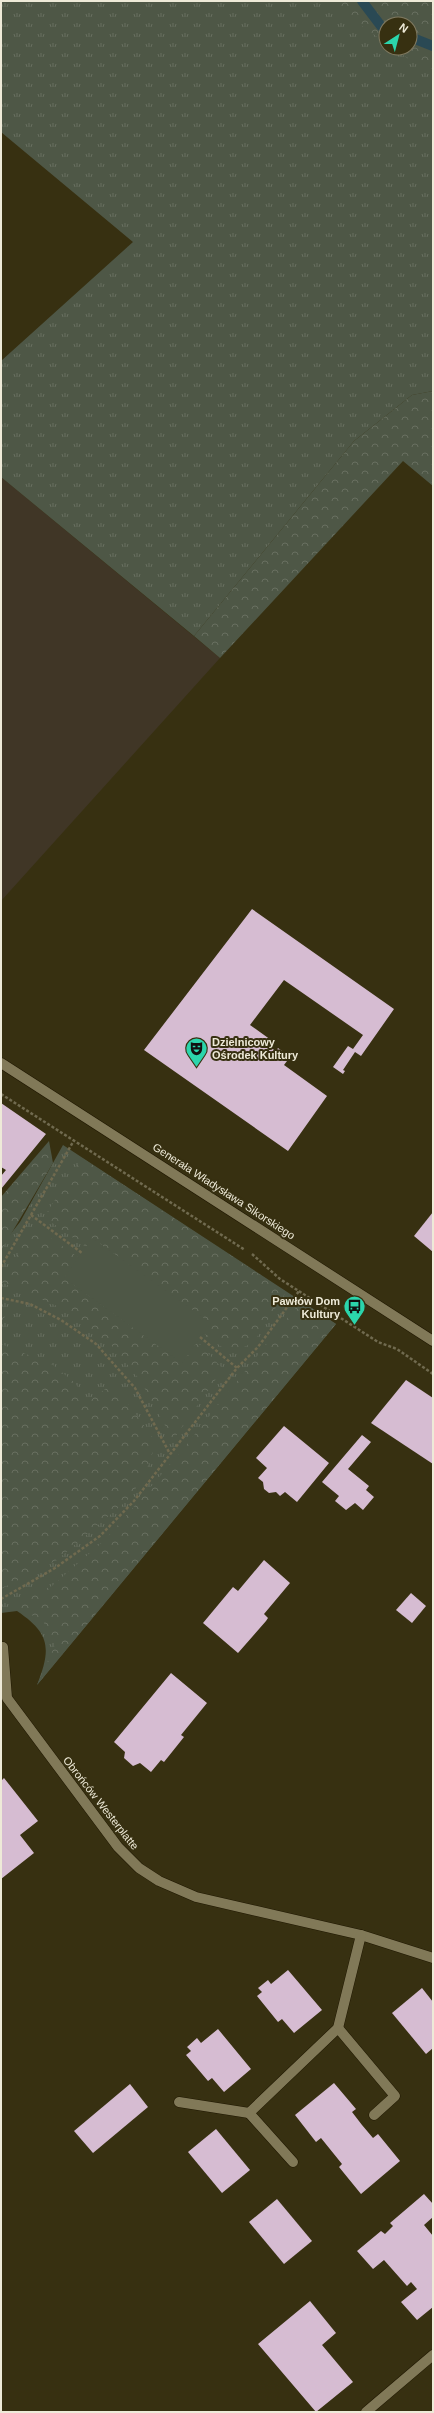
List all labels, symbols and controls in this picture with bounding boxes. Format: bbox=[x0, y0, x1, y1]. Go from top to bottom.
north arrow bbox=[378, 16, 418, 56]
text: N bbox=[397, 21, 411, 35]
theatre icon: Dzielnicowy Ośrodek Kultury bbox=[184, 1035, 210, 1068]
place label: Dzielnicowy Ośrodek Kultury bbox=[212, 1036, 299, 1061]
street label: Generała Władysława Sikorskiego bbox=[151, 1141, 297, 1241]
bus stop icon: Pawłów Dom Kultury bbox=[342, 1294, 368, 1327]
place label: Pawłów Dom Kultury bbox=[272, 1295, 341, 1320]
street label: Obrońców Westerplatte bbox=[61, 1754, 141, 1852]

